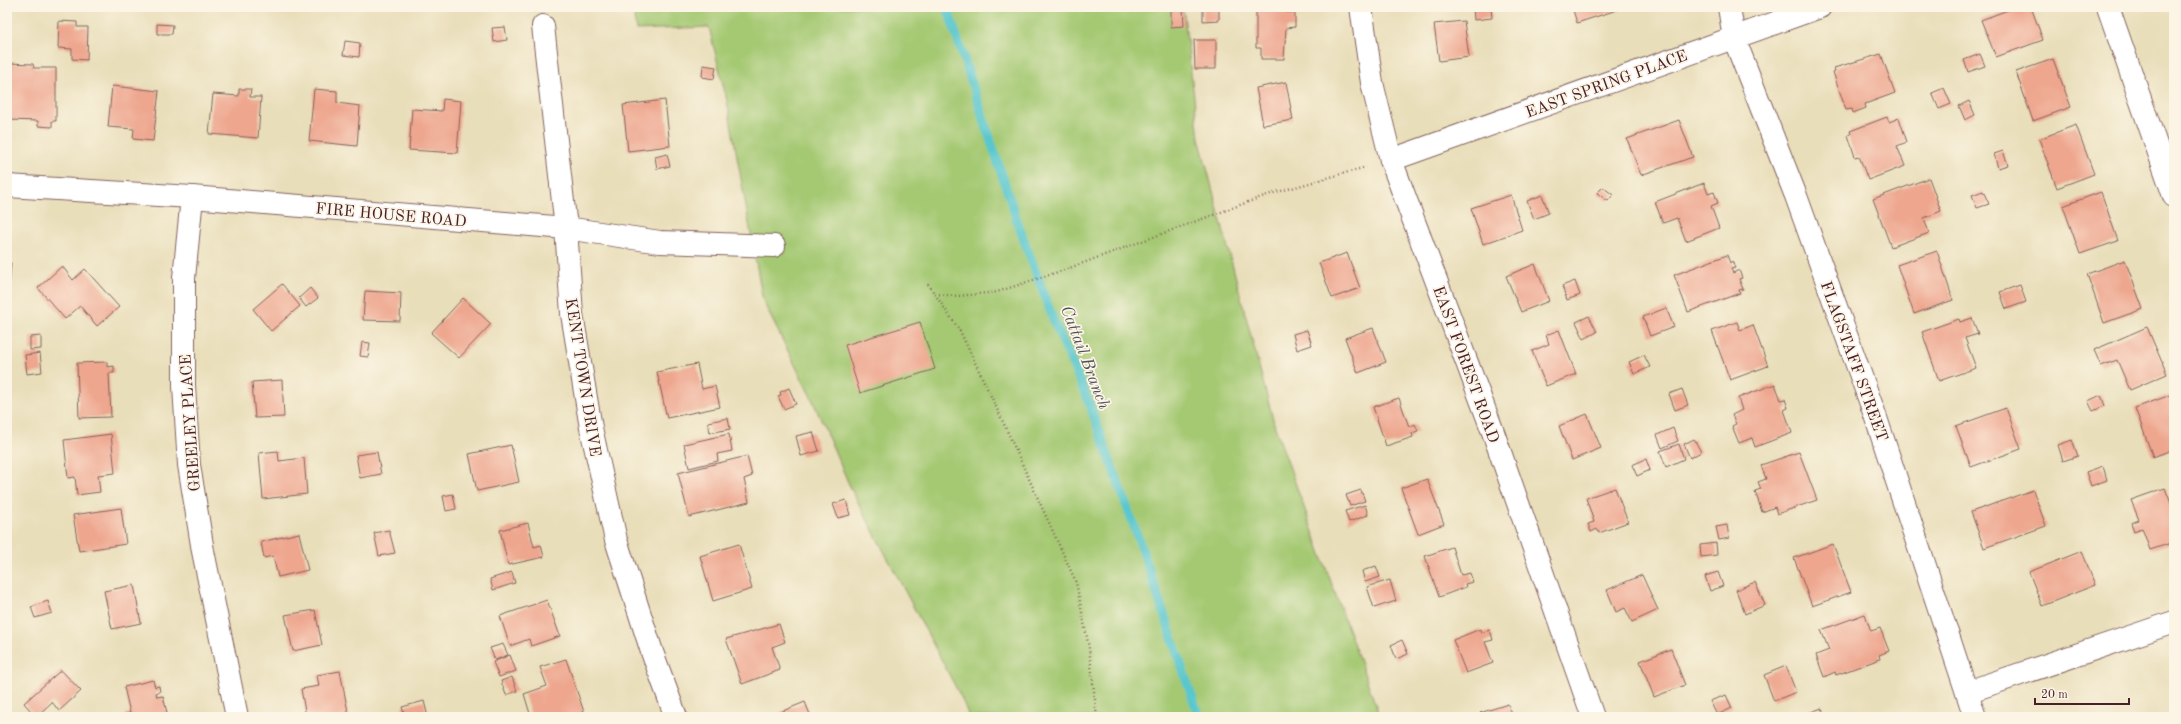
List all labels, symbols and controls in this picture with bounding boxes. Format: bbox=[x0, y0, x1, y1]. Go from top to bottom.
street label: EAST SPRING PLACE bbox=[1524, 48, 1690, 122]
street label: FIRE HOUSE ROAD bbox=[315, 201, 467, 231]
street label: FLAGSTAFF STREET bbox=[1817, 279, 1890, 444]
street label: EAST FOREST ROAD bbox=[1429, 284, 1501, 445]
street label: KENT TOWN DRIVE bbox=[562, 297, 602, 458]
water label: Cattail Branch bbox=[1057, 303, 1112, 412]
street label: GREELEY PLACE bbox=[178, 354, 204, 492]
scale bar bbox=[2035, 680, 2129, 706]
text: 20 m bbox=[2041, 689, 2068, 701]

